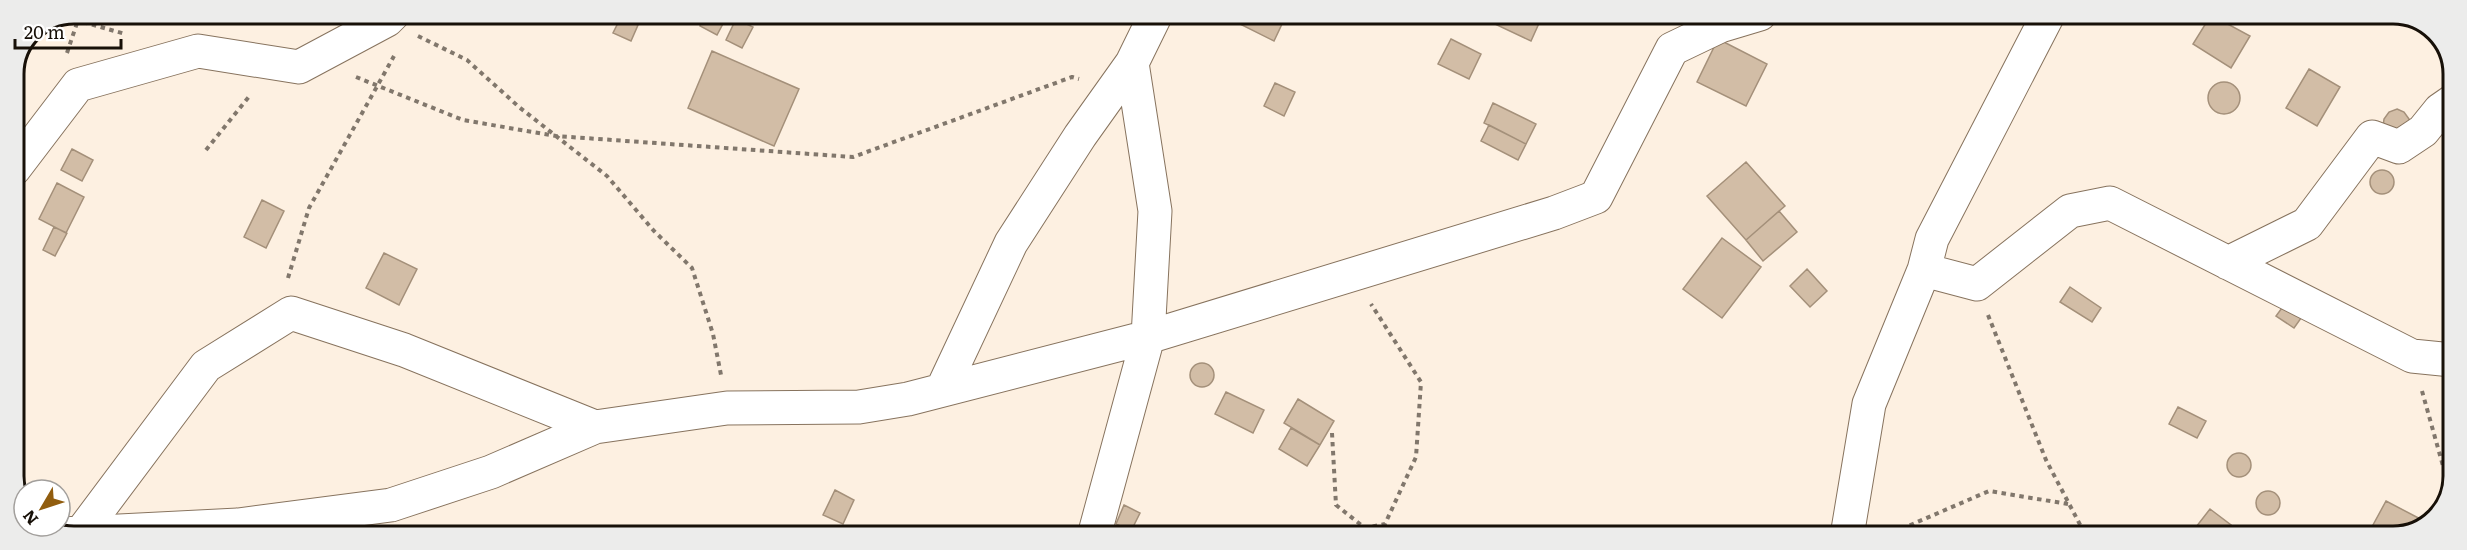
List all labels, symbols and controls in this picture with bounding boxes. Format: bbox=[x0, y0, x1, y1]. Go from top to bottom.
scale bar bbox=[15, 12, 122, 50]
text: 20 m bbox=[24, 18, 65, 45]
north arrow bbox=[12, 478, 72, 538]
text: N bbox=[16, 505, 43, 531]

